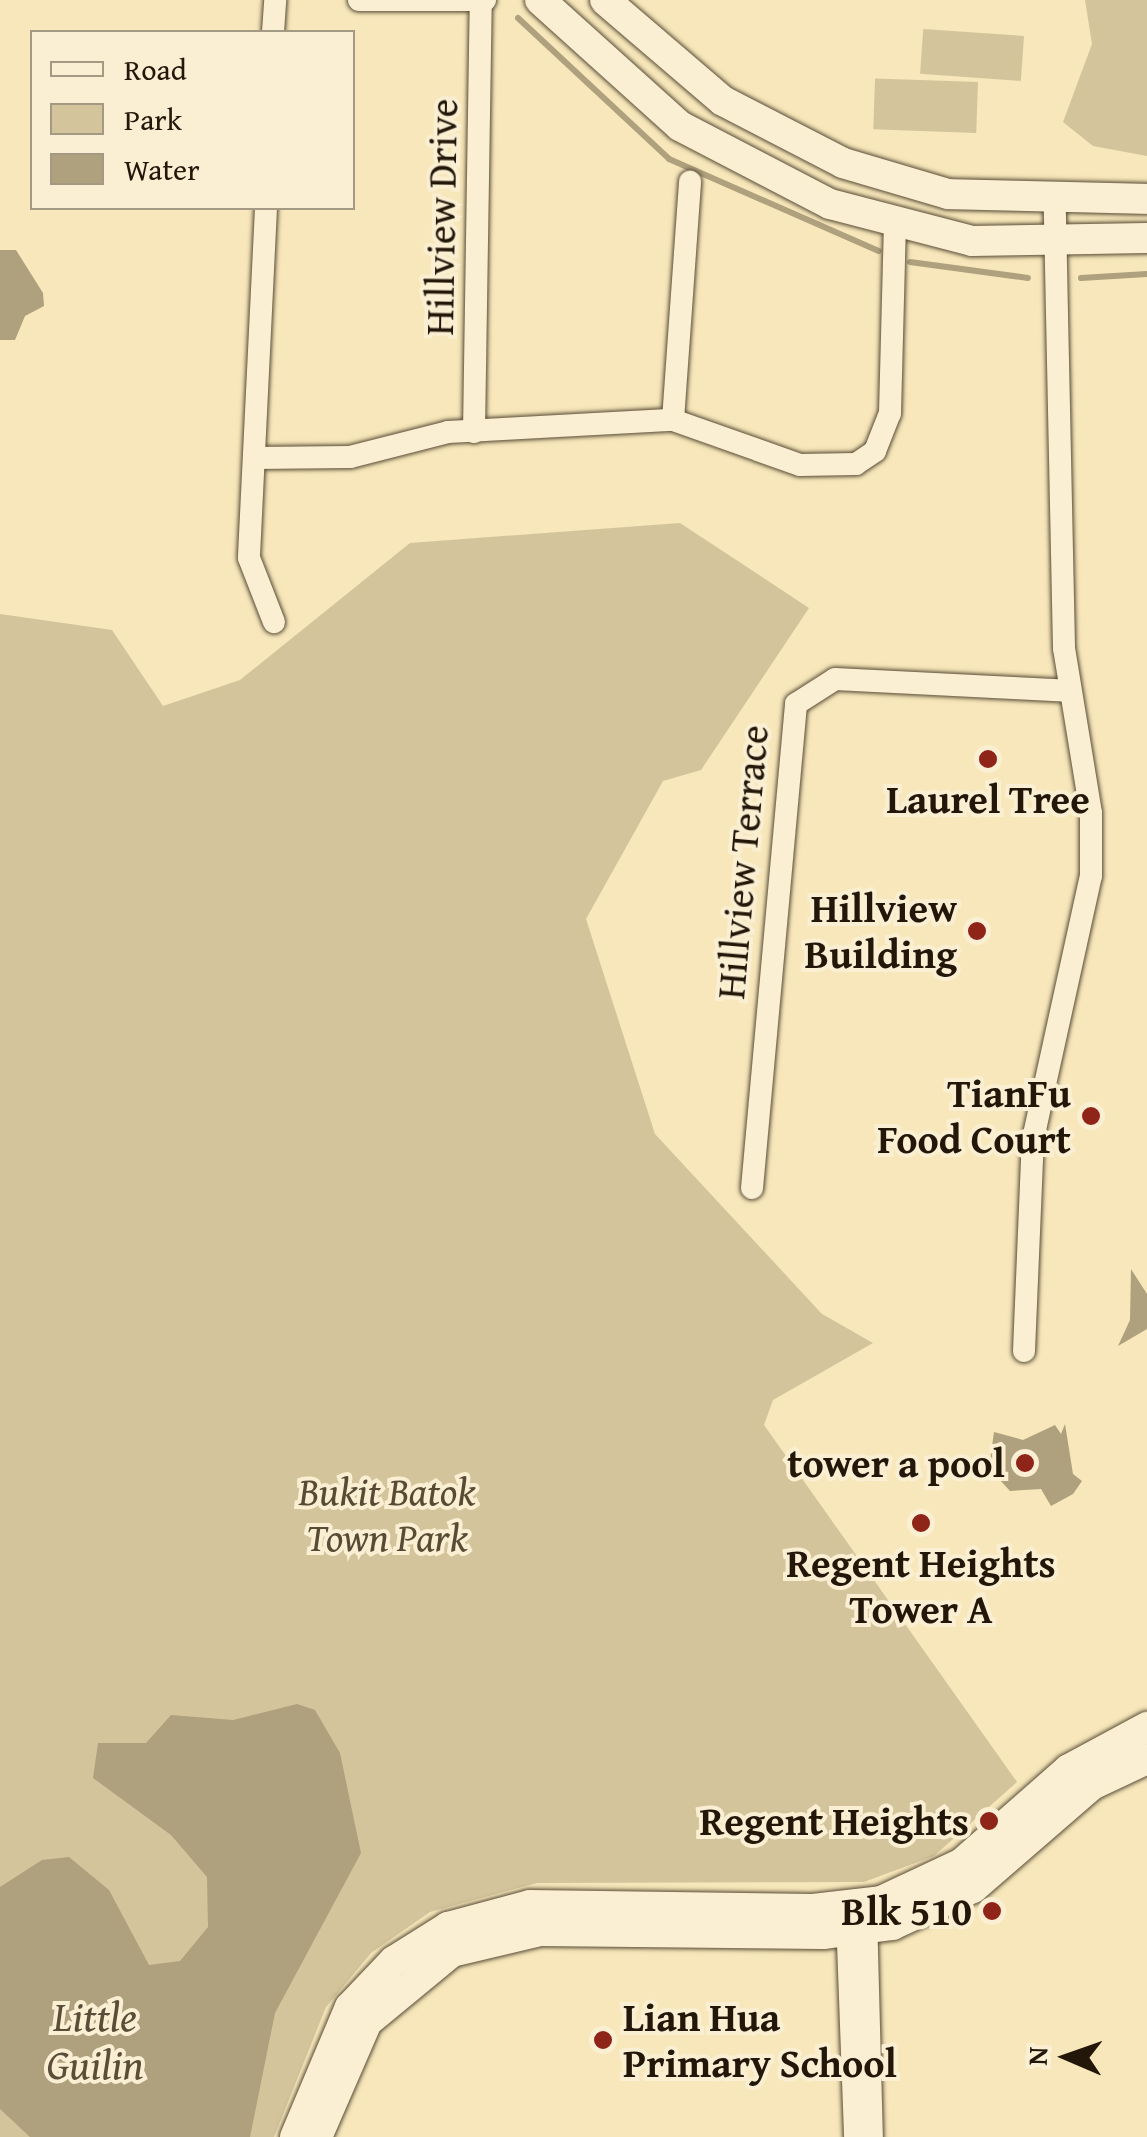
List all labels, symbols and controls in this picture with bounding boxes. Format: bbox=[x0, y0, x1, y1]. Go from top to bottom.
legend bbox=[30, 30, 355, 210]
text: Road bbox=[124, 47, 187, 91]
text: Park bbox=[124, 97, 182, 141]
street label: Hillview Drive bbox=[415, 98, 467, 336]
text: Water bbox=[124, 147, 200, 191]
street label: Hillview Terrace bbox=[706, 723, 778, 1001]
marker: Laurel Tree bbox=[977, 748, 999, 770]
place label: Laurel Tree bbox=[886, 775, 1090, 823]
place label: Hillview Building bbox=[804, 884, 957, 978]
marker: Hillview Building bbox=[966, 920, 988, 942]
place label: TianFu Food Court bbox=[877, 1069, 1071, 1163]
marker: TianFu Food Court bbox=[1080, 1105, 1102, 1127]
place label: tower a pool bbox=[787, 1439, 1005, 1487]
marker: tower a pool bbox=[1014, 1452, 1036, 1474]
park label: Bukit Batok Town Park bbox=[299, 1467, 475, 1561]
marker: Regent Heights Tower A bbox=[910, 1512, 932, 1534]
place label: Regent Heights Tower A bbox=[786, 1539, 1056, 1633]
place label: Regent Heights bbox=[699, 1797, 969, 1845]
marker: Regent Heights bbox=[978, 1810, 1000, 1832]
place label: Blk 510 bbox=[841, 1887, 972, 1935]
marker: Blk 510 bbox=[981, 1900, 1003, 1922]
water label: Little Guilin bbox=[47, 1991, 143, 2090]
place label: Lian Hua Primary School bbox=[623, 1993, 897, 2087]
north arrow bbox=[1017, 2007, 1117, 2107]
marker: Lian Hua Primary School bbox=[592, 2029, 614, 2051]
text: N bbox=[1016, 2046, 1057, 2066]

